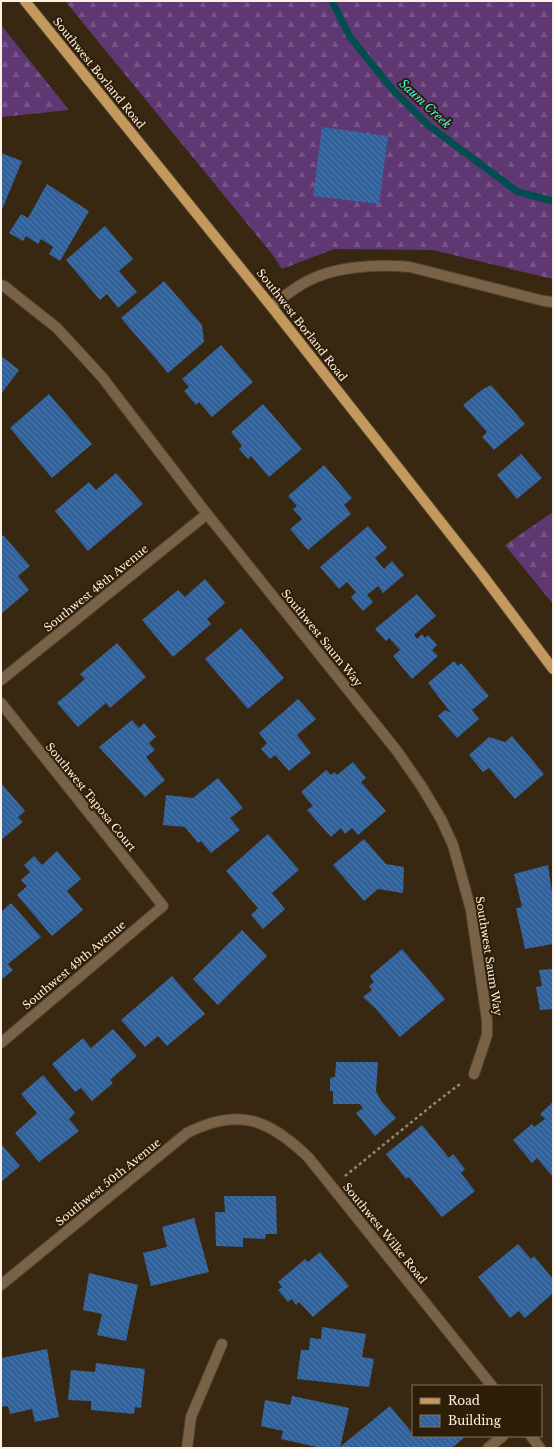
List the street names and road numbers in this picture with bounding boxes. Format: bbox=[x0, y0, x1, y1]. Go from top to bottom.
street label: Southwest Borland Road bbox=[50, 15, 149, 132]
street label: Southwest Borland Road bbox=[254, 266, 351, 385]
street label: Southwest 48th Avenue bbox=[41, 542, 151, 634]
street label: Southwest Saum Way bbox=[279, 587, 365, 689]
street label: Southwest Taposa Court bbox=[43, 740, 140, 855]
street label: Southwest Saum Way bbox=[473, 895, 505, 1017]
street label: Southwest 49th Avenue bbox=[19, 918, 129, 1012]
street label: Southwest 50th Avenue bbox=[53, 1135, 163, 1229]
street label: Southwest Wilke Road bbox=[340, 1180, 430, 1287]

